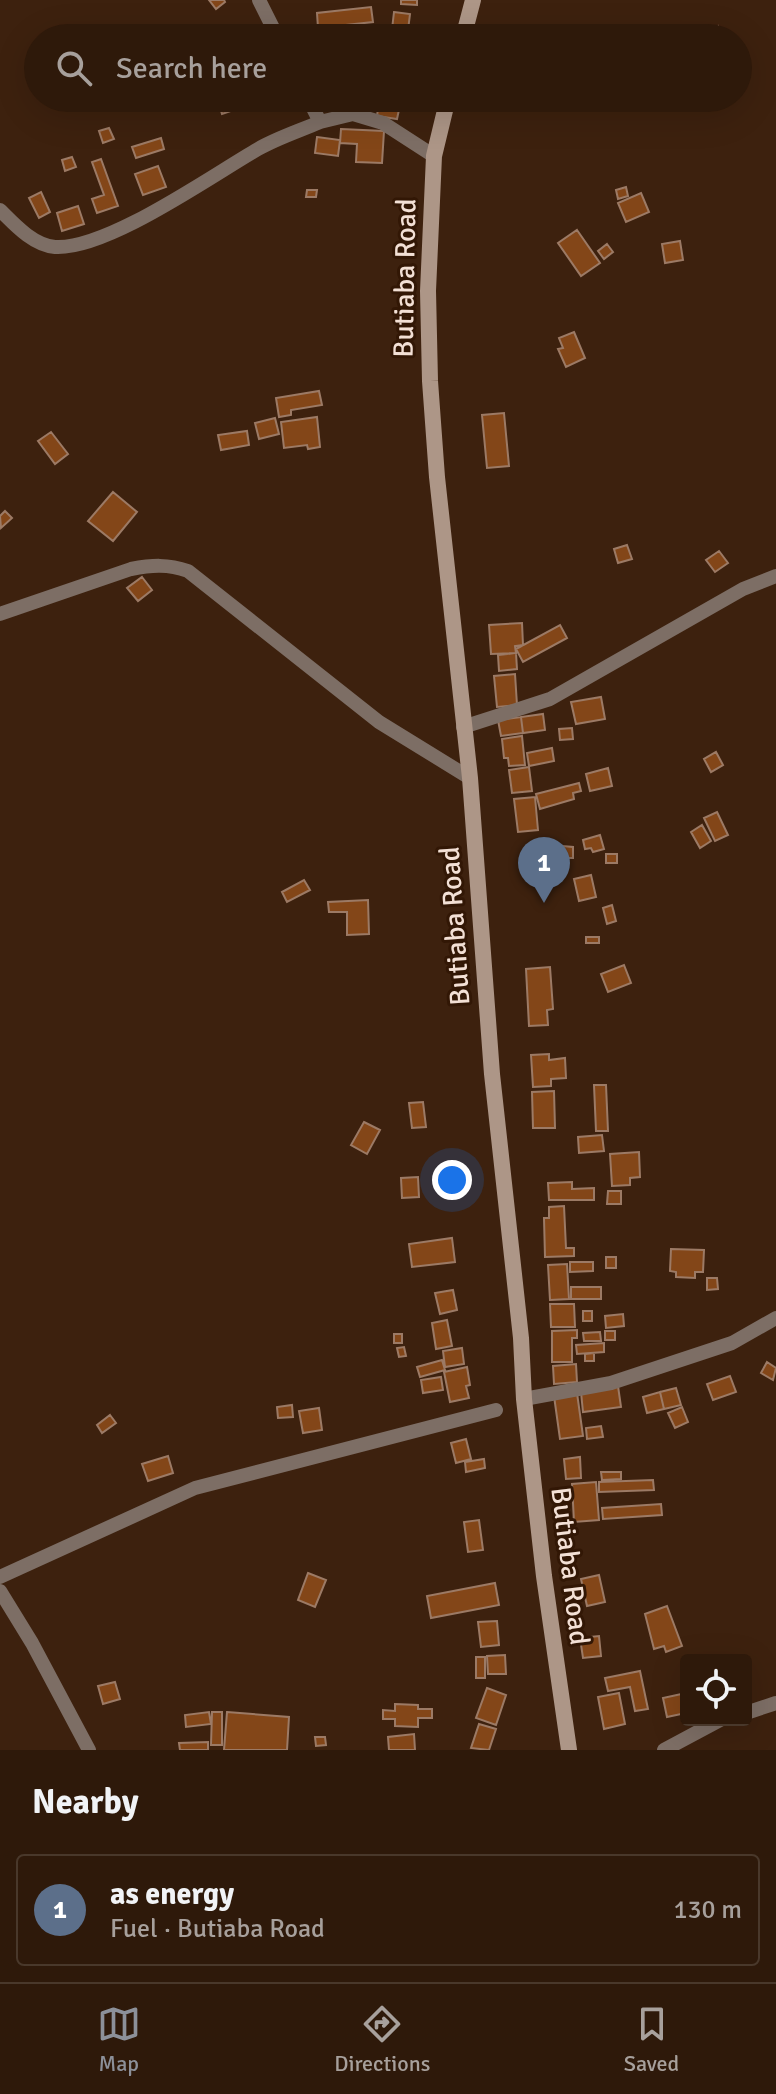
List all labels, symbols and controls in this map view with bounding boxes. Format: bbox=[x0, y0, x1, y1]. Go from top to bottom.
search box bbox=[24, 24, 752, 112]
icon: search bbox=[52, 46, 96, 90]
text: Search here bbox=[116, 50, 267, 87]
street label: Butiaba Road bbox=[387, 198, 423, 358]
pin: 1 bbox=[518, 837, 570, 903]
street label: Butiaba Road bbox=[432, 845, 478, 1007]
your location bbox=[432, 1160, 472, 1200]
street label: Butiaba Road bbox=[543, 1485, 597, 1647]
map controls bbox=[680, 1654, 752, 1726]
button: locate bbox=[680, 1654, 752, 1726]
text: Nearby bbox=[32, 1781, 139, 1823]
text: as energy bbox=[110, 1876, 234, 1913]
text: 1 bbox=[53, 1894, 67, 1926]
text: 130 m bbox=[673, 1894, 742, 1926]
text: Fuel · Butiaba Road bbox=[110, 1913, 325, 1945]
tab: Map bbox=[97, 2002, 141, 2077]
tab: Directions bbox=[334, 2002, 430, 2077]
tab: Saved bbox=[624, 2002, 679, 2077]

